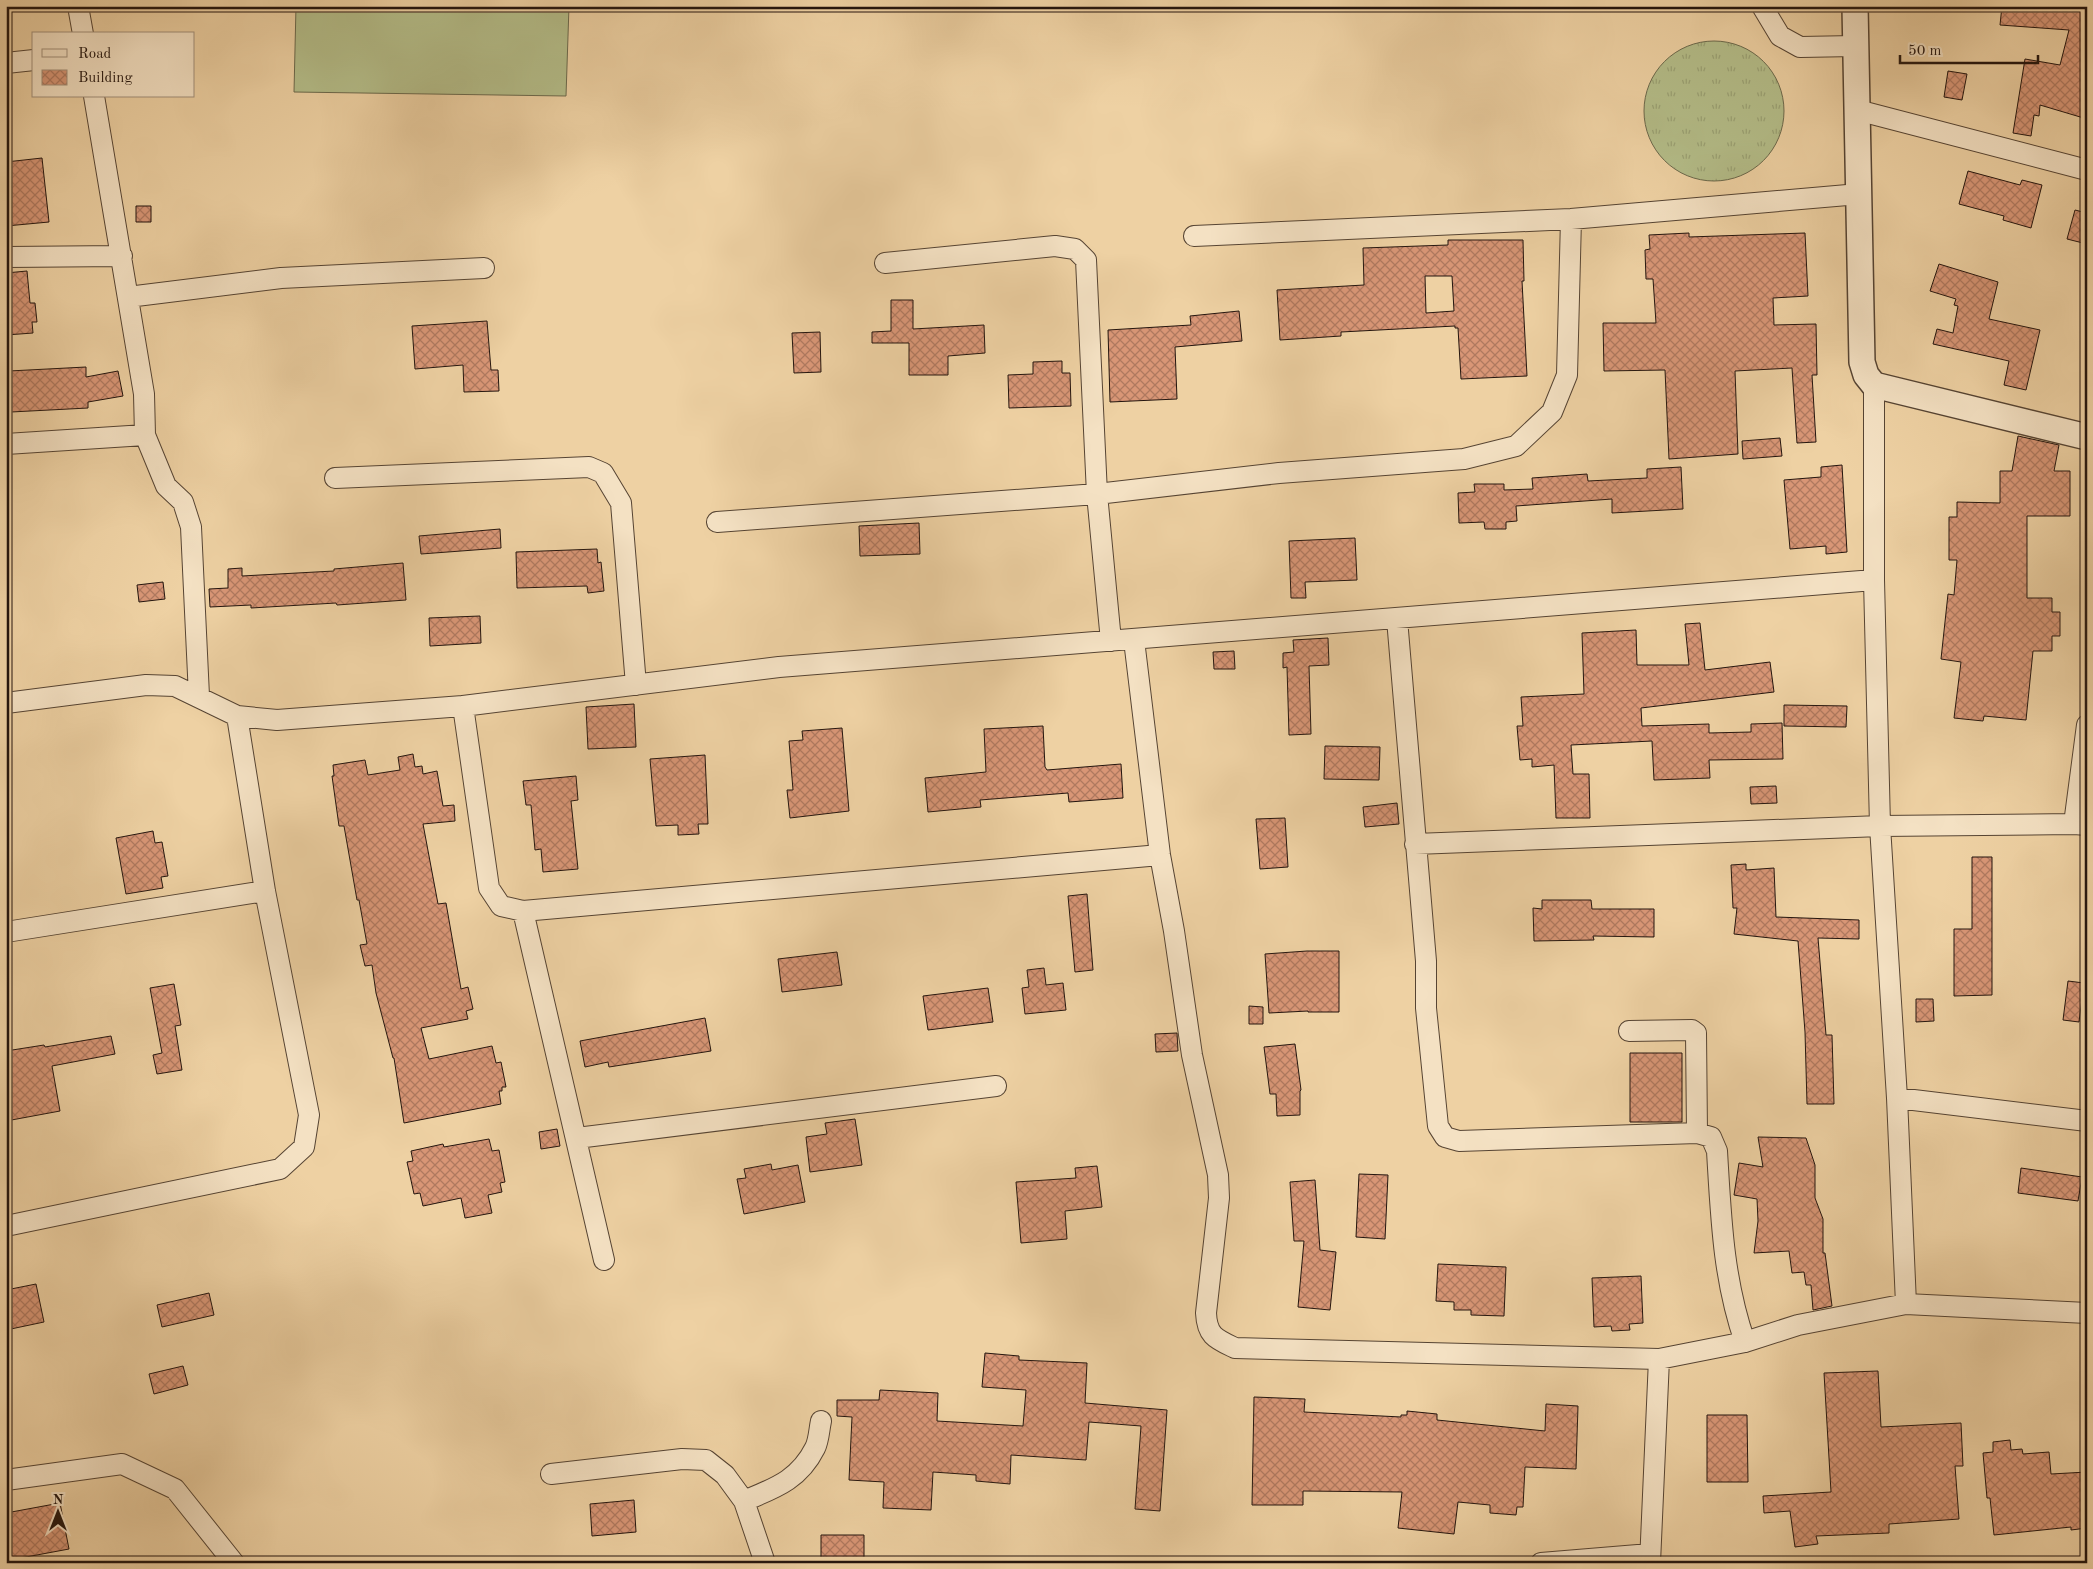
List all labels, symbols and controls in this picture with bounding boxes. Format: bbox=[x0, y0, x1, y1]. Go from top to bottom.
legend bbox=[32, 32, 195, 98]
scale bar bbox=[1900, 32, 2038, 64]
text: 50 m bbox=[1908, 44, 1942, 59]
text: Road bbox=[78, 47, 112, 62]
text: Building bbox=[78, 71, 133, 86]
north arrow bbox=[32, 1486, 82, 1536]
text: N bbox=[53, 1493, 64, 1507]

